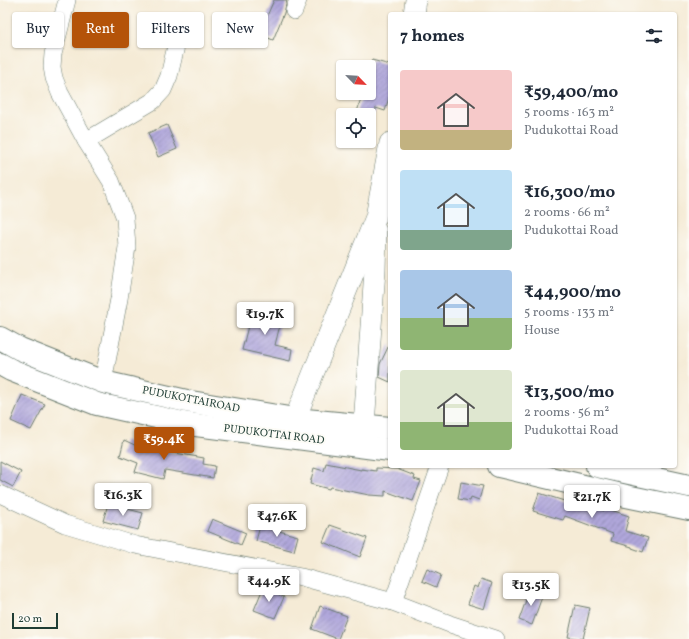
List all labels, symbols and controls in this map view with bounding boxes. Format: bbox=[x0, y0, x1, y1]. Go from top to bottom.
chip: Buy bbox=[12, 12, 64, 48]
chip: Rent bbox=[72, 12, 129, 48]
chip: Filters bbox=[137, 12, 204, 48]
chip: New bbox=[212, 12, 268, 48]
text: 7 homes bbox=[400, 25, 465, 48]
icon: filters bbox=[643, 25, 665, 47]
north arrow bbox=[336, 60, 376, 100]
map controls bbox=[336, 60, 376, 148]
text: ₹59,400/mo bbox=[524, 81, 618, 104]
icon: home bbox=[432, 86, 480, 134]
text: 5 rooms · 163 m² bbox=[524, 104, 614, 122]
button: locate bbox=[336, 108, 376, 148]
text: Pudukottai Road bbox=[524, 122, 619, 140]
text: ₹16,300/mo bbox=[524, 181, 615, 204]
icon: home bbox=[432, 186, 480, 234]
text: 2 rooms · 66 m² bbox=[524, 204, 610, 222]
text: Pudukottai Road bbox=[524, 222, 619, 240]
text: ₹44,900/mo bbox=[524, 281, 621, 304]
icon: home bbox=[432, 286, 480, 334]
pin: ₹19.7K bbox=[232, 302, 298, 336]
text: 5 rooms · 133 m² bbox=[524, 304, 614, 322]
text: ₹19.7K bbox=[246, 306, 284, 324]
text: House bbox=[524, 322, 560, 340]
text: ₹13,500/mo bbox=[524, 381, 614, 404]
street label: PUDUKOTTAIROAD bbox=[141, 383, 241, 417]
icon: home bbox=[432, 386, 480, 434]
text: 2 rooms · 56 m² bbox=[524, 404, 609, 422]
street label: PUDUKOTTAI ROAD bbox=[223, 421, 325, 449]
text: Pudukottai Road bbox=[524, 422, 619, 440]
pin: ₹59.4K bbox=[131, 427, 197, 461]
text: ₹59.4K bbox=[143, 431, 185, 449]
pin: ₹16.3K bbox=[90, 483, 156, 517]
pin: ₹21.7K bbox=[559, 485, 625, 519]
text: ₹16.3K bbox=[103, 487, 143, 505]
text: ₹21.7K bbox=[573, 489, 611, 507]
pin: ₹47.6K bbox=[244, 504, 310, 538]
text: ₹47.6K bbox=[257, 508, 297, 526]
pin: ₹44.9K bbox=[236, 569, 302, 603]
text: ₹44.9K bbox=[247, 573, 291, 591]
pin: ₹13.5K bbox=[498, 573, 564, 607]
text: ₹13.5K bbox=[512, 577, 550, 595]
scale bar bbox=[12, 611, 58, 630]
text: 20 m bbox=[18, 612, 42, 627]

